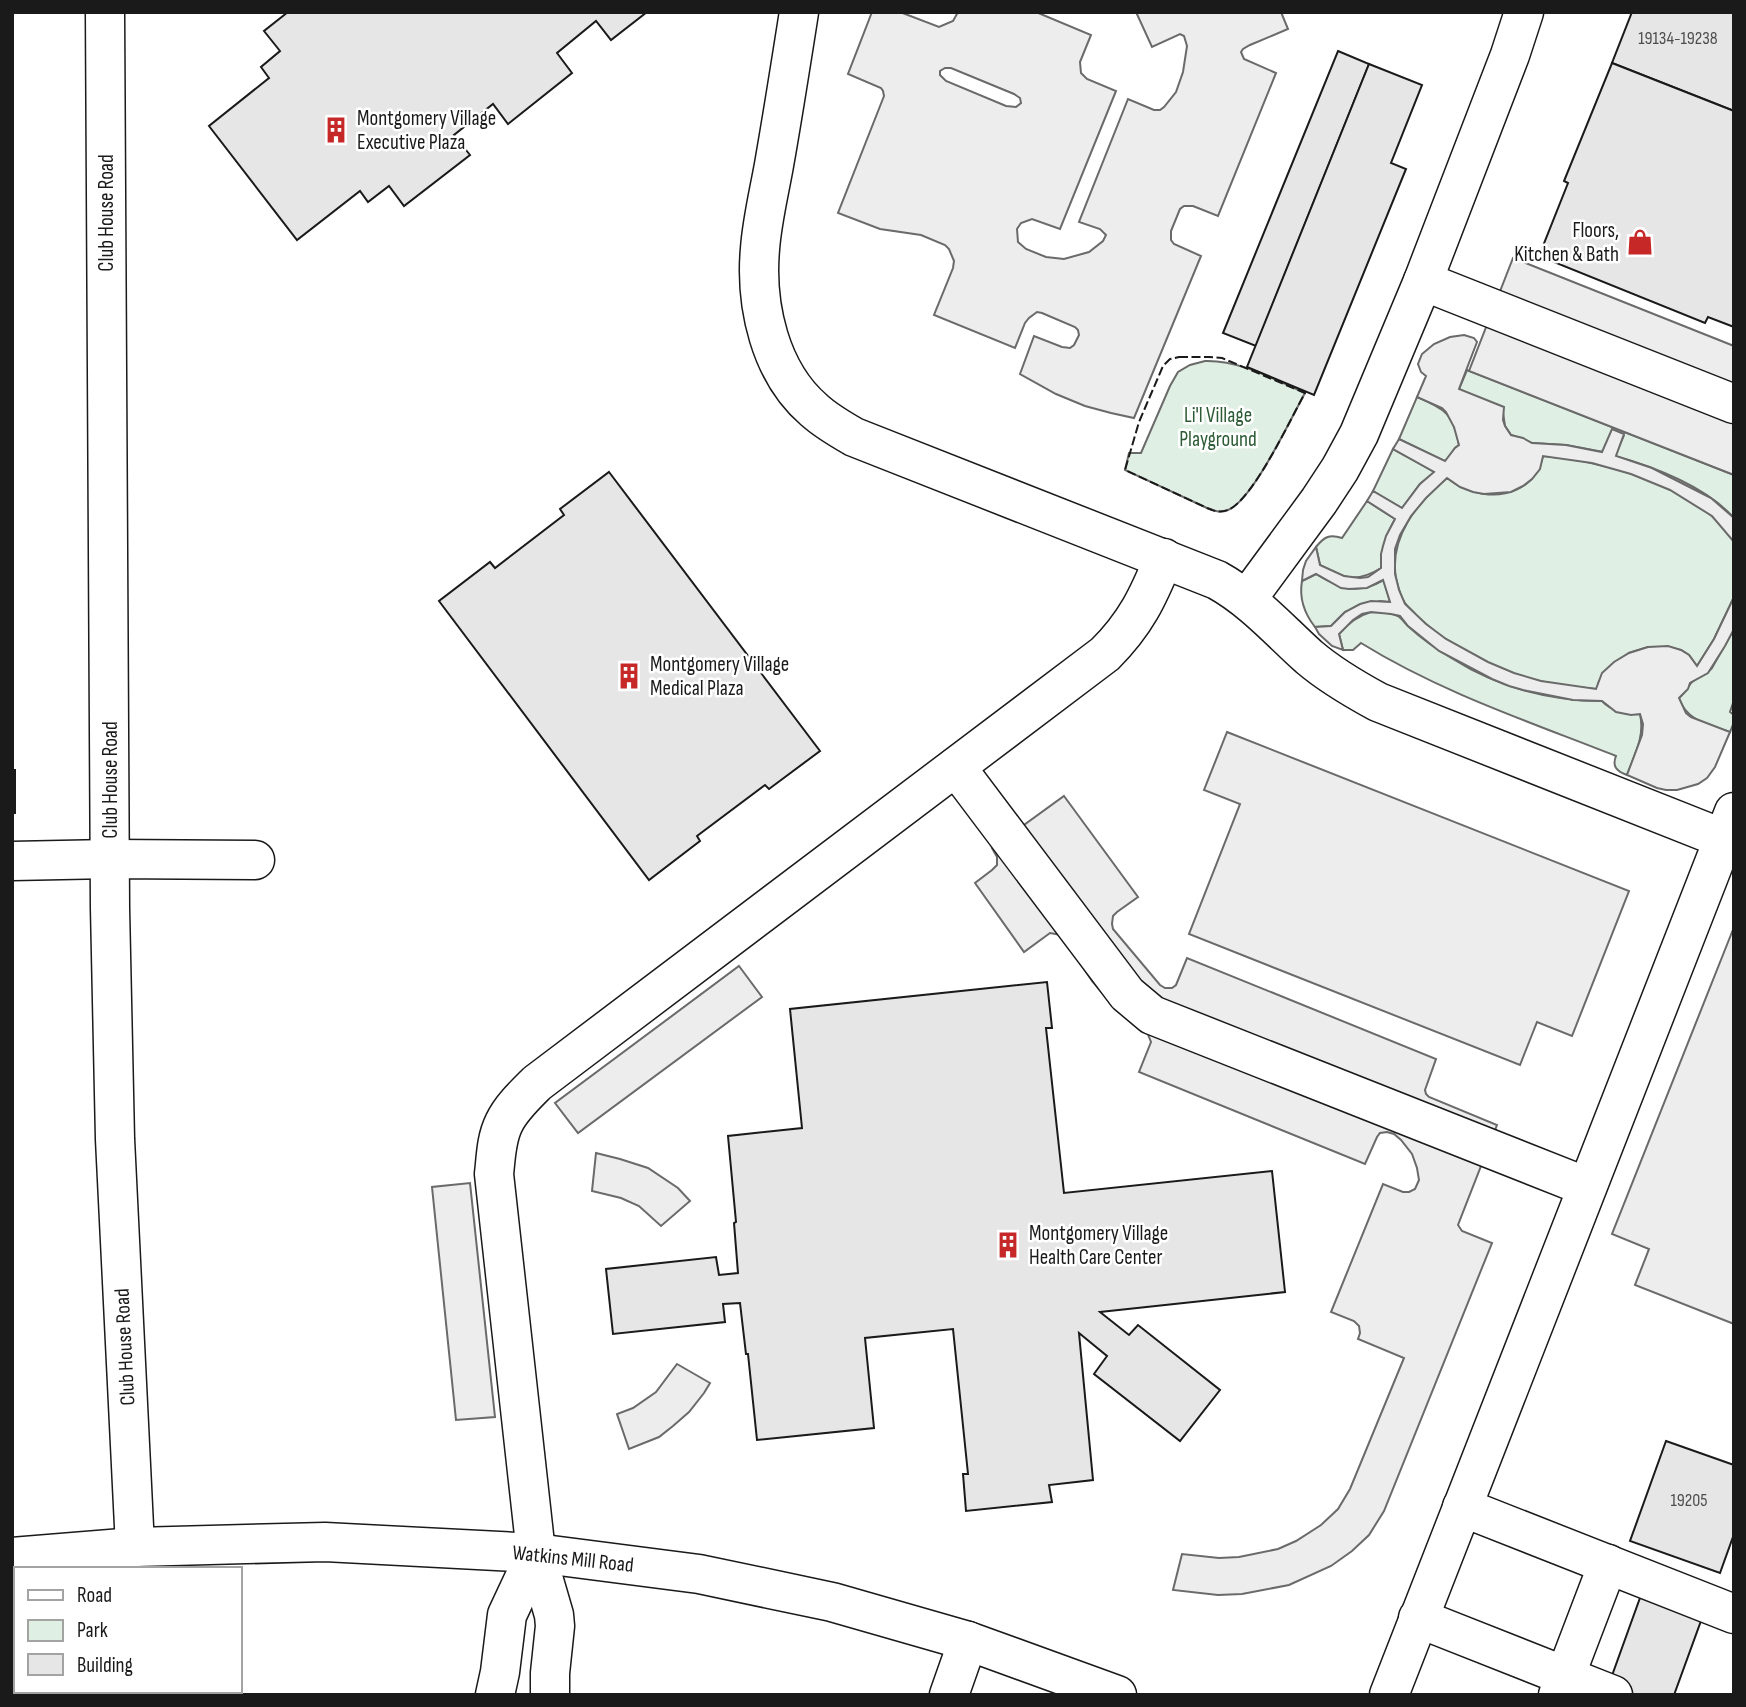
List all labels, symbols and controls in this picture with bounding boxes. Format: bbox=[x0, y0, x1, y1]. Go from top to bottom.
house number: 19134-19238 bbox=[1638, 28, 1718, 49]
place label: Montgomery Village Executive Plaza bbox=[357, 106, 496, 155]
building icon: Montgomery Village Executive Plaza bbox=[321, 115, 351, 145]
street label: Club House Road bbox=[94, 154, 119, 272]
place label: Floors, Kitchen & Bath bbox=[1514, 218, 1619, 267]
shop icon: Floors, Kitchen & Bath bbox=[1625, 227, 1655, 257]
park label: Li'l Village Playground bbox=[1179, 403, 1257, 452]
place label: Montgomery Village Medical Plaza bbox=[650, 652, 789, 701]
building icon: Montgomery Village Medical Plaza bbox=[614, 661, 644, 691]
street label: Club House Road bbox=[98, 721, 123, 839]
place label: Montgomery Village Health Care Center bbox=[1029, 1221, 1168, 1270]
building icon: Montgomery Village Health Care Center bbox=[993, 1230, 1023, 1260]
street label: Club House Road bbox=[109, 1288, 141, 1406]
house number: 19205 bbox=[1671, 1490, 1707, 1511]
street label: Watkins Mill Road bbox=[511, 1540, 635, 1578]
legend bbox=[14, 1567, 242, 1693]
text: Road bbox=[77, 1583, 112, 1608]
text: Park bbox=[77, 1618, 108, 1643]
text: Building bbox=[77, 1653, 133, 1678]

